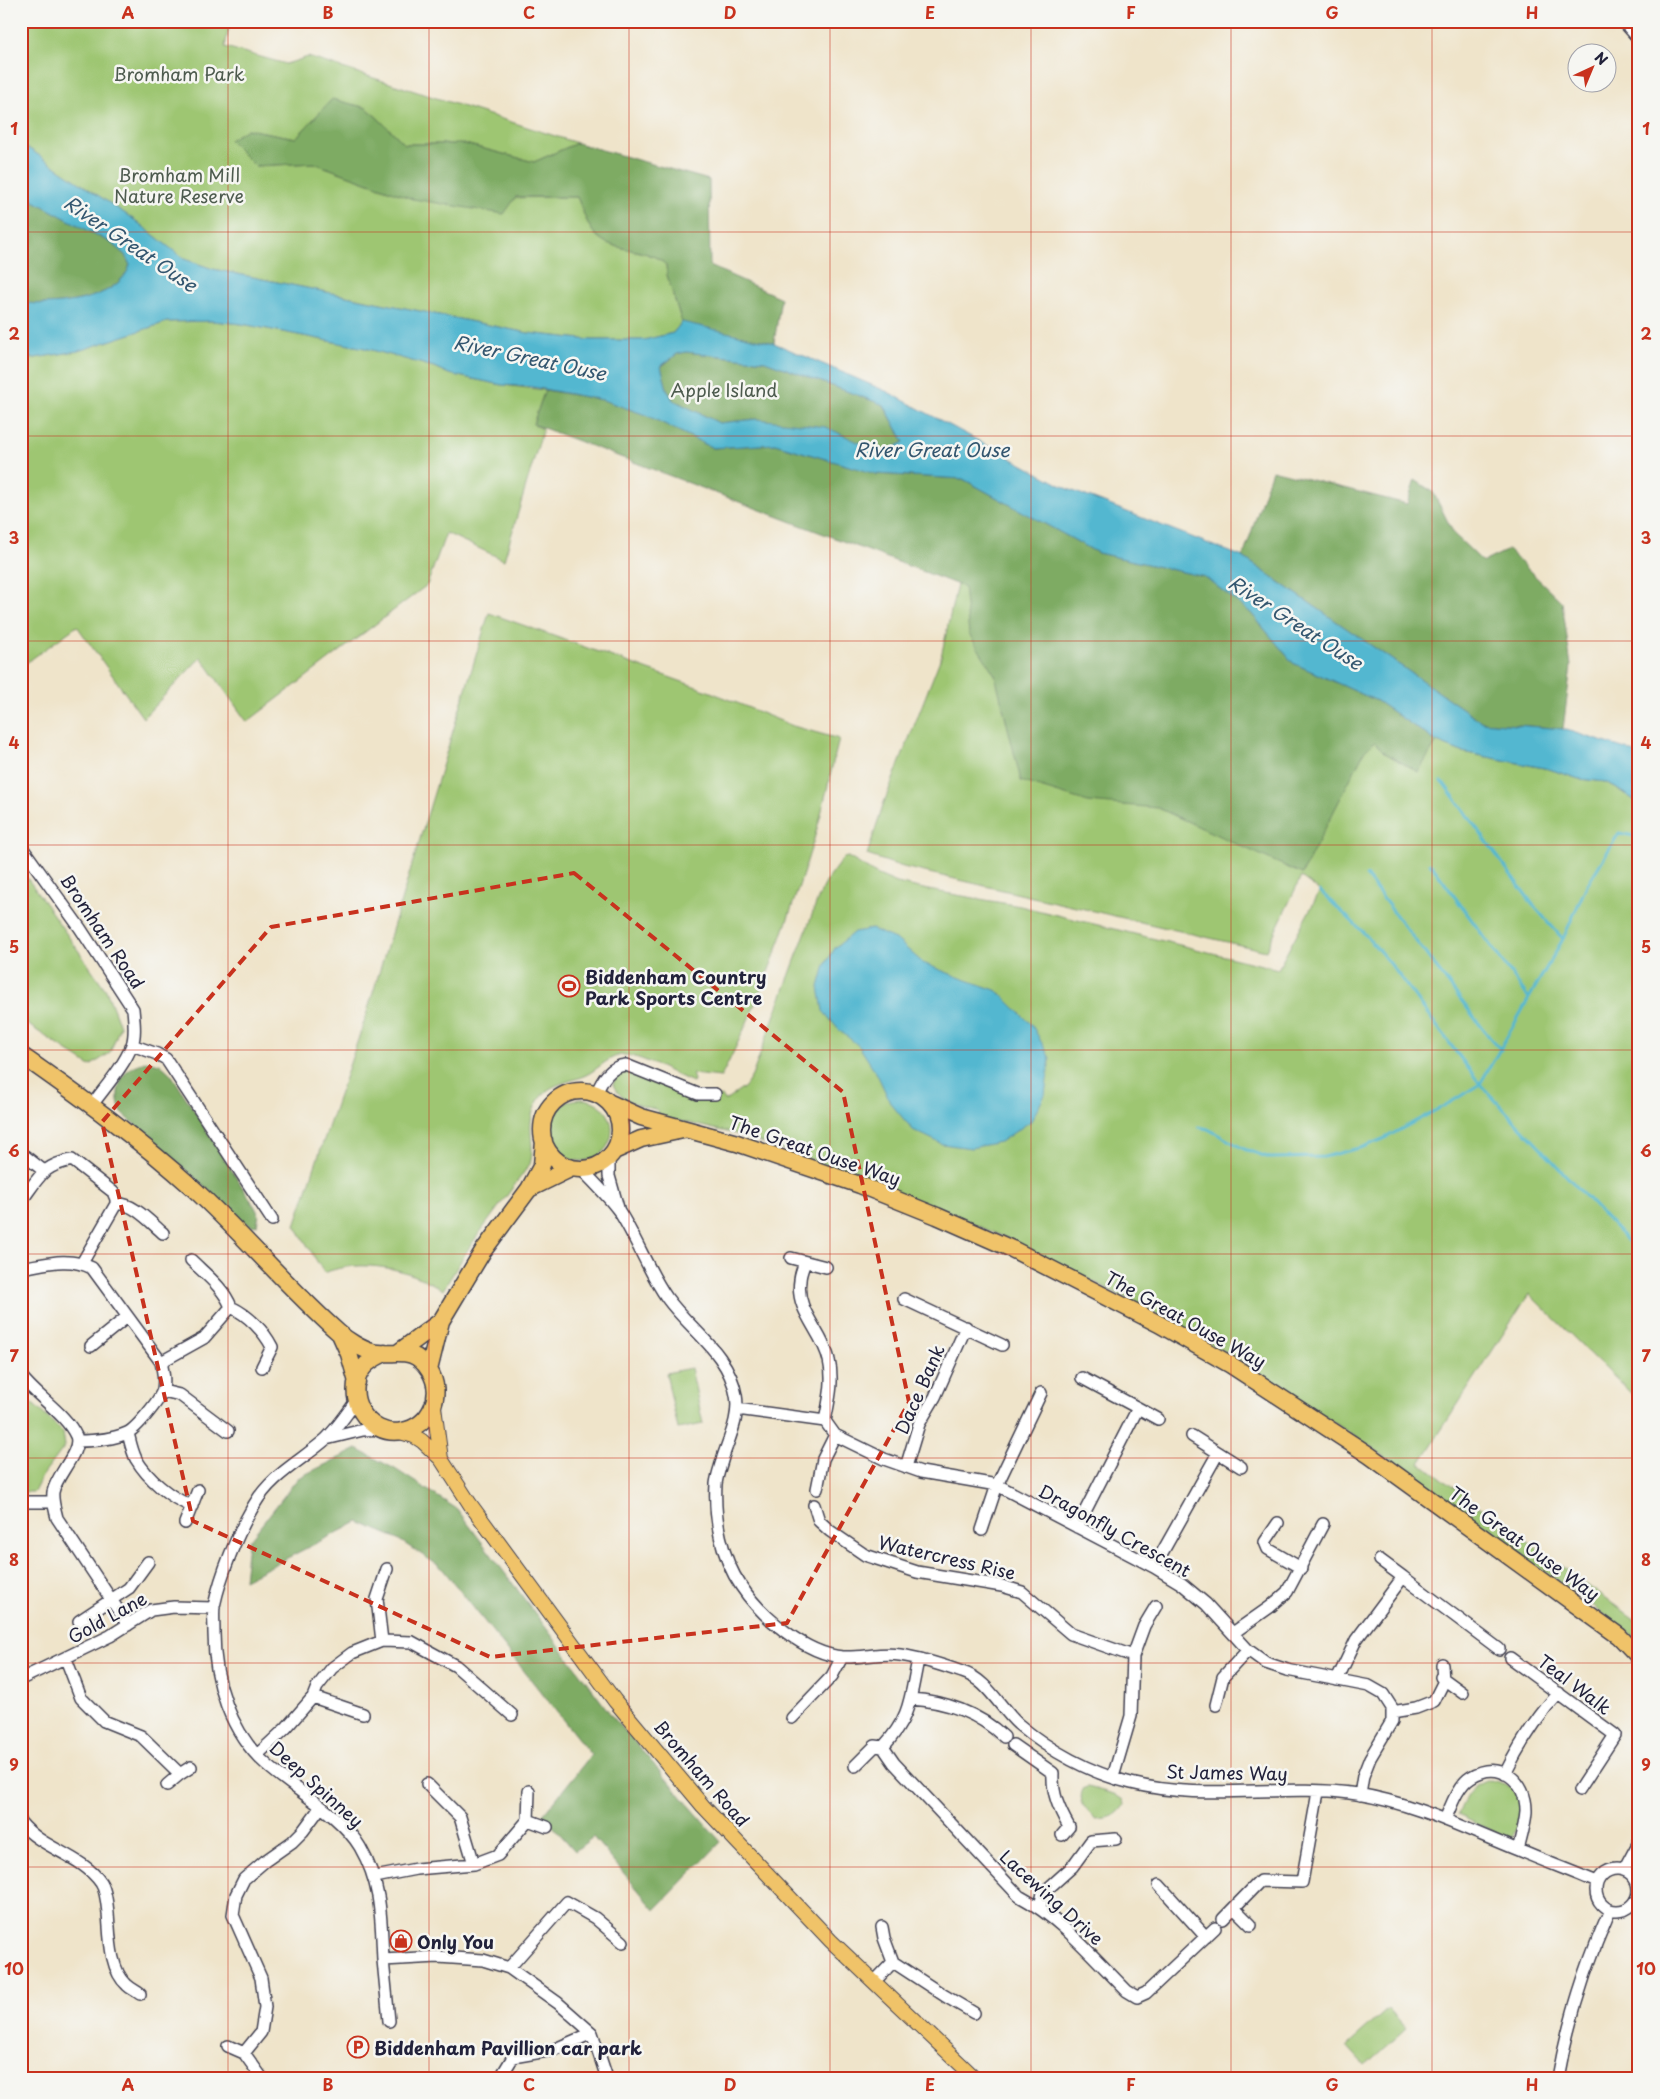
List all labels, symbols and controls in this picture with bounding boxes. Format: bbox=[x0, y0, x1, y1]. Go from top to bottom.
text: A bbox=[122, 0, 135, 24]
text: B bbox=[323, 0, 334, 24]
text: C bbox=[523, 0, 535, 24]
text: D bbox=[724, 0, 736, 24]
text: E bbox=[925, 0, 935, 24]
text: F bbox=[1126, 0, 1136, 24]
text: G bbox=[1325, 0, 1339, 24]
text: H bbox=[1526, 0, 1538, 24]
north arrow bbox=[1568, 42, 1618, 92]
text: N bbox=[1590, 47, 1613, 70]
park label: Bromham Park bbox=[113, 60, 245, 87]
text: 1 bbox=[10, 116, 18, 140]
text: 1 bbox=[1642, 116, 1650, 140]
park label: Bromham Mill Nature Reserve bbox=[114, 161, 244, 209]
water label: River Great Ouse bbox=[59, 188, 204, 298]
text: 2 bbox=[8, 321, 20, 345]
text: 2 bbox=[1640, 321, 1652, 345]
water label: River Great Ouse bbox=[451, 327, 609, 387]
park label: Apple Island bbox=[671, 376, 777, 403]
water label: River Great Ouse bbox=[855, 435, 1010, 463]
text: 3 bbox=[9, 525, 19, 549]
text: 3 bbox=[1641, 525, 1651, 549]
water label: River Great Ouse bbox=[1223, 568, 1369, 676]
text: 4 bbox=[9, 730, 20, 754]
text: 4 bbox=[1641, 730, 1652, 754]
street label: Bromham Road bbox=[54, 868, 152, 994]
text: 5 bbox=[9, 934, 19, 958]
text: 5 bbox=[1641, 934, 1651, 958]
place label: Biddenham Country Park Sports Centre bbox=[585, 963, 767, 1011]
sports icon: Biddenham Country Park Sports Centre bbox=[557, 974, 581, 998]
street label: The Great Ouse Way bbox=[725, 1108, 905, 1192]
text: 6 bbox=[8, 1138, 20, 1162]
text: 6 bbox=[1640, 1138, 1652, 1162]
street label: The Great Ouse Way bbox=[1101, 1264, 1271, 1374]
street label: Dace Bank bbox=[887, 1340, 951, 1438]
text: 7 bbox=[9, 1343, 19, 1367]
text: 7 bbox=[1641, 1343, 1651, 1367]
street label: Dragonfly Crescent bbox=[1034, 1477, 1196, 1583]
street label: The Great Ouse Way bbox=[1444, 1479, 1606, 1607]
street label: Watercress Rise bbox=[876, 1528, 1018, 1586]
text: 8 bbox=[9, 1547, 19, 1571]
text: 8 bbox=[1641, 1547, 1651, 1571]
street label: Gold Lane bbox=[62, 1584, 152, 1650]
street label: Teal Walk bbox=[1533, 1647, 1617, 1721]
street label: Bromham Road bbox=[648, 1714, 756, 1832]
street label: Deep Spinney bbox=[264, 1734, 370, 1834]
text: 9 bbox=[9, 1752, 19, 1776]
text: 9 bbox=[1641, 1752, 1651, 1776]
street label: St James Way bbox=[1166, 1757, 1288, 1787]
street label: Lacewing Drive bbox=[994, 1843, 1110, 1951]
place label: Only You bbox=[417, 1928, 494, 1955]
shop icon: Only You bbox=[389, 1929, 413, 1953]
text: 10 bbox=[4, 1956, 24, 1980]
text: 10 bbox=[1636, 1956, 1656, 1980]
place label: Biddenham Pavillion car park bbox=[374, 2034, 642, 2061]
parking icon: Biddenham Pavillion car park bbox=[346, 2035, 370, 2059]
text: A bbox=[122, 2072, 135, 2096]
text: B bbox=[323, 2072, 334, 2096]
text: C bbox=[523, 2072, 535, 2096]
text: D bbox=[724, 2072, 736, 2096]
text: E bbox=[925, 2072, 935, 2096]
text: F bbox=[1126, 2072, 1136, 2096]
text: G bbox=[1325, 2072, 1339, 2096]
text: H bbox=[1526, 2072, 1538, 2096]

